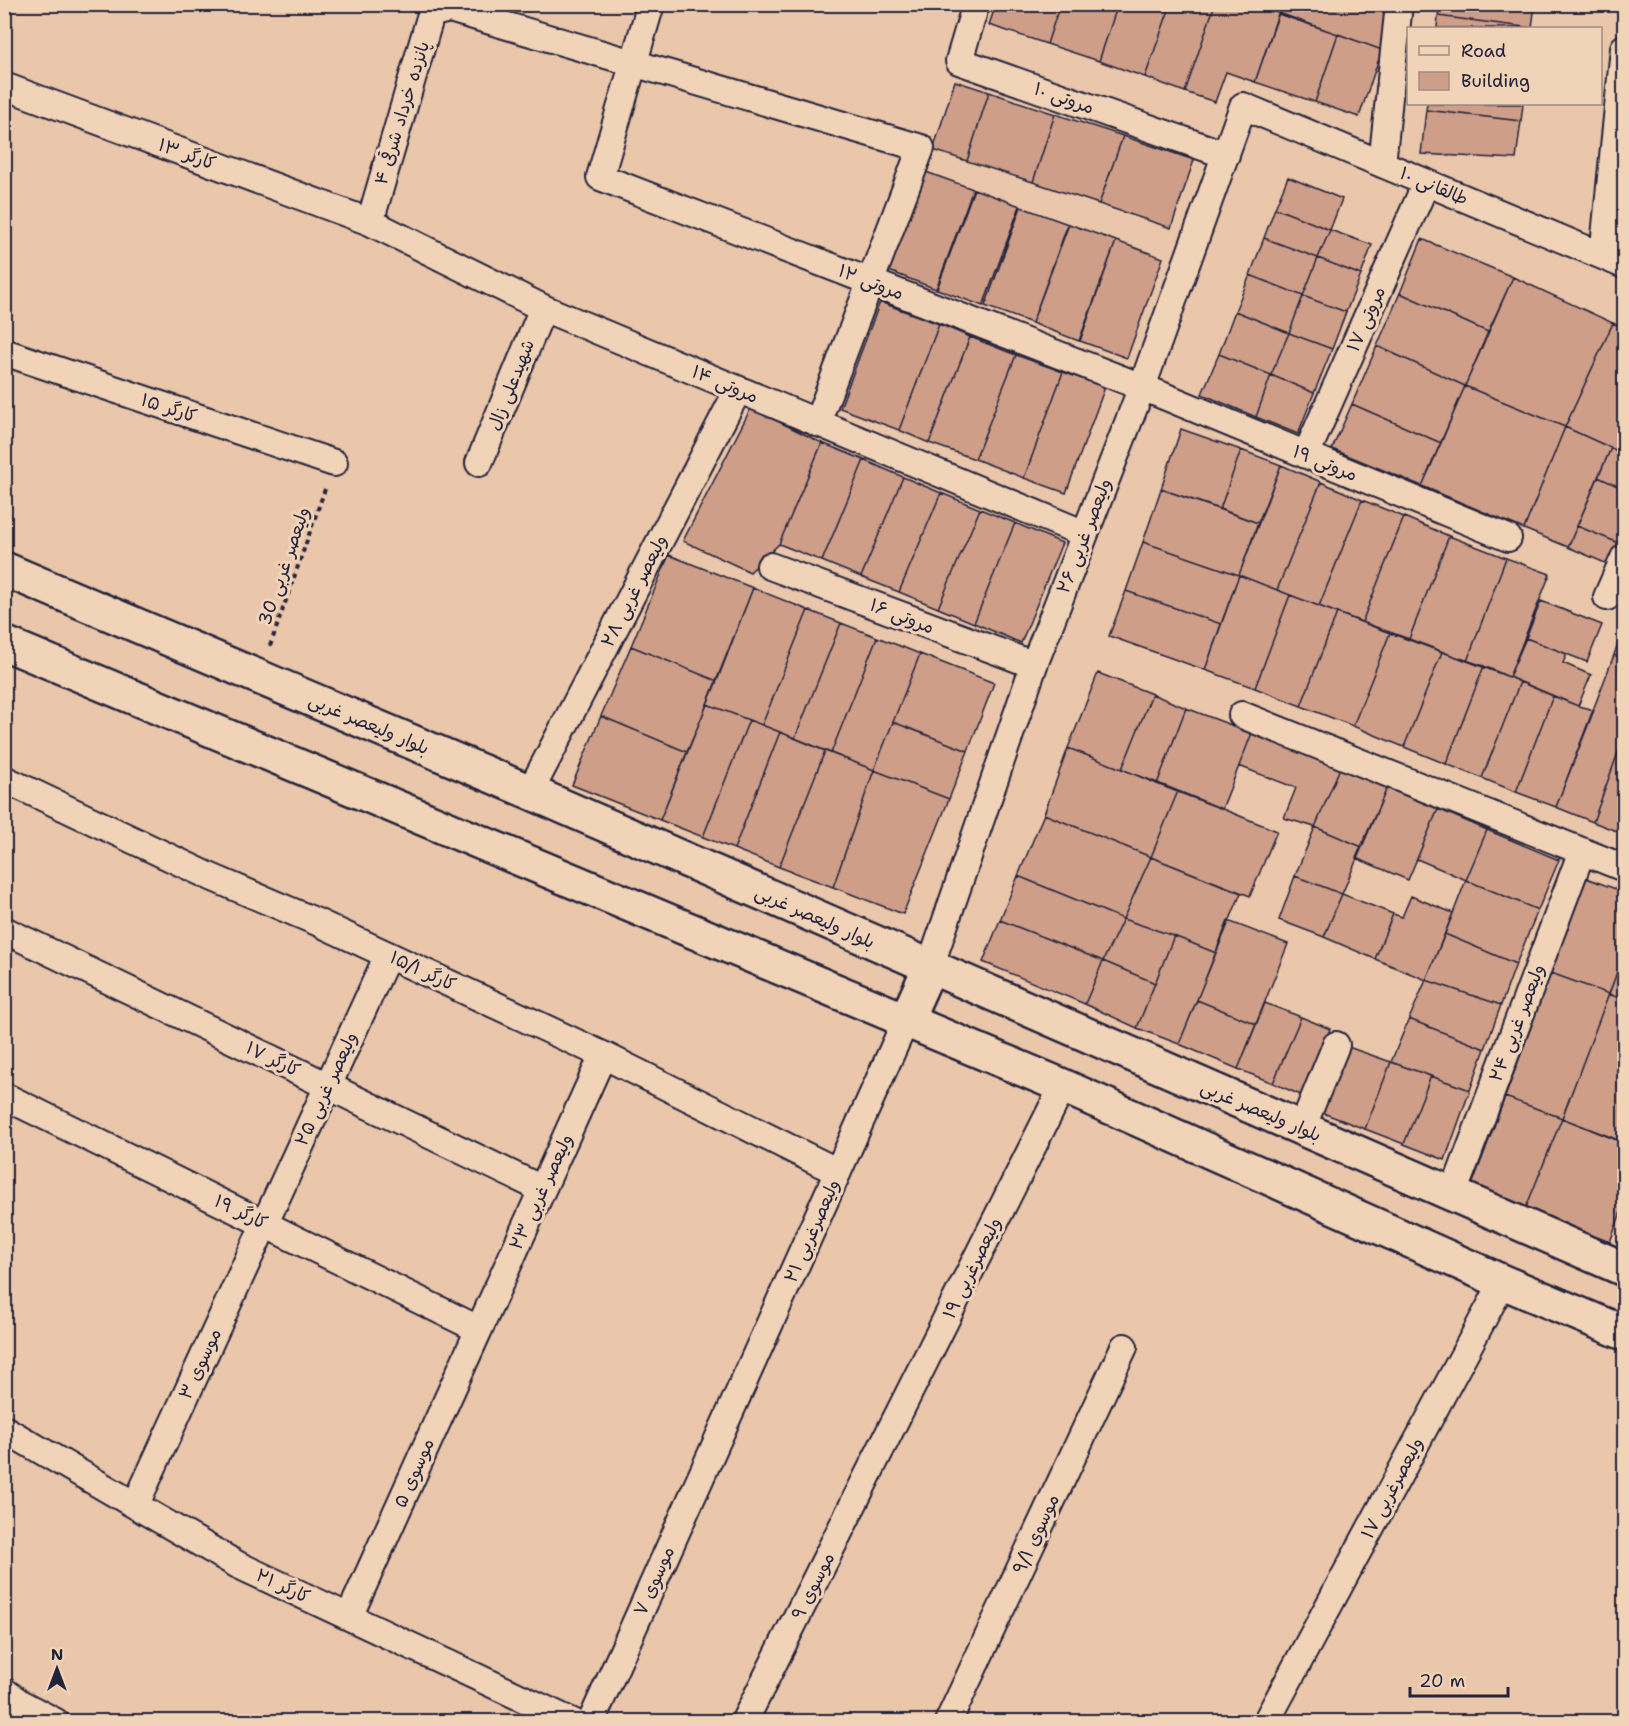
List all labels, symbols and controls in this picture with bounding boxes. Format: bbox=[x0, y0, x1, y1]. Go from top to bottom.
legend bbox=[1407, 27, 1602, 105]
street label: پانزده خرداد شرقی ۴ bbox=[369, 38, 435, 188]
text: Road bbox=[1461, 39, 1506, 63]
text: Building bbox=[1461, 69, 1530, 93]
street label: مروتی ۱۰ bbox=[1031, 77, 1097, 119]
street label: کارگر ۱۳ bbox=[155, 133, 219, 176]
street label: طالقانی ۱۰ bbox=[1396, 161, 1472, 211]
street label: مروتی ۱۲ bbox=[835, 259, 907, 305]
street label: مروتی ۱۷ bbox=[1341, 283, 1391, 355]
street label: شهیدعلی زال bbox=[482, 336, 540, 434]
street label: مروتی ۱۴ bbox=[688, 359, 762, 409]
street label: کارگر ۱۵ bbox=[138, 388, 200, 428]
street label: مروتی ۱۹ bbox=[1289, 439, 1361, 487]
street label: ولیعصر غربی ۲۶ bbox=[1051, 475, 1117, 597]
street label: ولیعصر غربی 30 bbox=[253, 504, 315, 628]
street label: ولیعصر غربی ۲۸ bbox=[595, 531, 673, 651]
street label: مروتی ۱۶ bbox=[866, 593, 938, 639]
street label: بلوار ولیعصر غربی bbox=[305, 688, 433, 760]
street label: بلوار ولیعصر غربی bbox=[751, 880, 879, 954]
street label: کارگر ۱۵/۱ bbox=[386, 945, 460, 997]
street label: ولیعصر غربی ۲۴ bbox=[1484, 961, 1550, 1085]
street label: ولیعصر غربی ۲۵ bbox=[289, 1028, 363, 1150]
street label: کارگر ۱۷ bbox=[242, 1036, 304, 1083]
street label: بلوار ولیعصر غربی bbox=[1197, 1075, 1325, 1147]
street label: ولیعصر غربی ۲۳ bbox=[504, 1130, 578, 1254]
street label: ولیعصرغربی ۲۱ bbox=[779, 1176, 845, 1286]
street label: کارگر ۱۹ bbox=[210, 1189, 272, 1235]
street label: ولیعصرغربی ۱۹ bbox=[937, 1213, 1007, 1323]
street label: موسوی ۳ bbox=[173, 1325, 227, 1403]
street label: ولیعصرغربی ۱۷ bbox=[1355, 1433, 1429, 1543]
street label: موسوی ۵ bbox=[388, 1435, 440, 1511]
street label: موسوی ۹/۱ bbox=[1007, 1490, 1065, 1578]
street label: موسوی ۷ bbox=[628, 1542, 680, 1620]
street label: موسوی ۹ bbox=[786, 1548, 840, 1624]
street label: کارگر ۲۱ bbox=[252, 1563, 314, 1609]
north arrow bbox=[27, 1639, 87, 1699]
text: N bbox=[51, 1644, 63, 1665]
scale bar bbox=[1410, 1660, 1508, 1698]
text: 20 m bbox=[1419, 1669, 1465, 1693]

